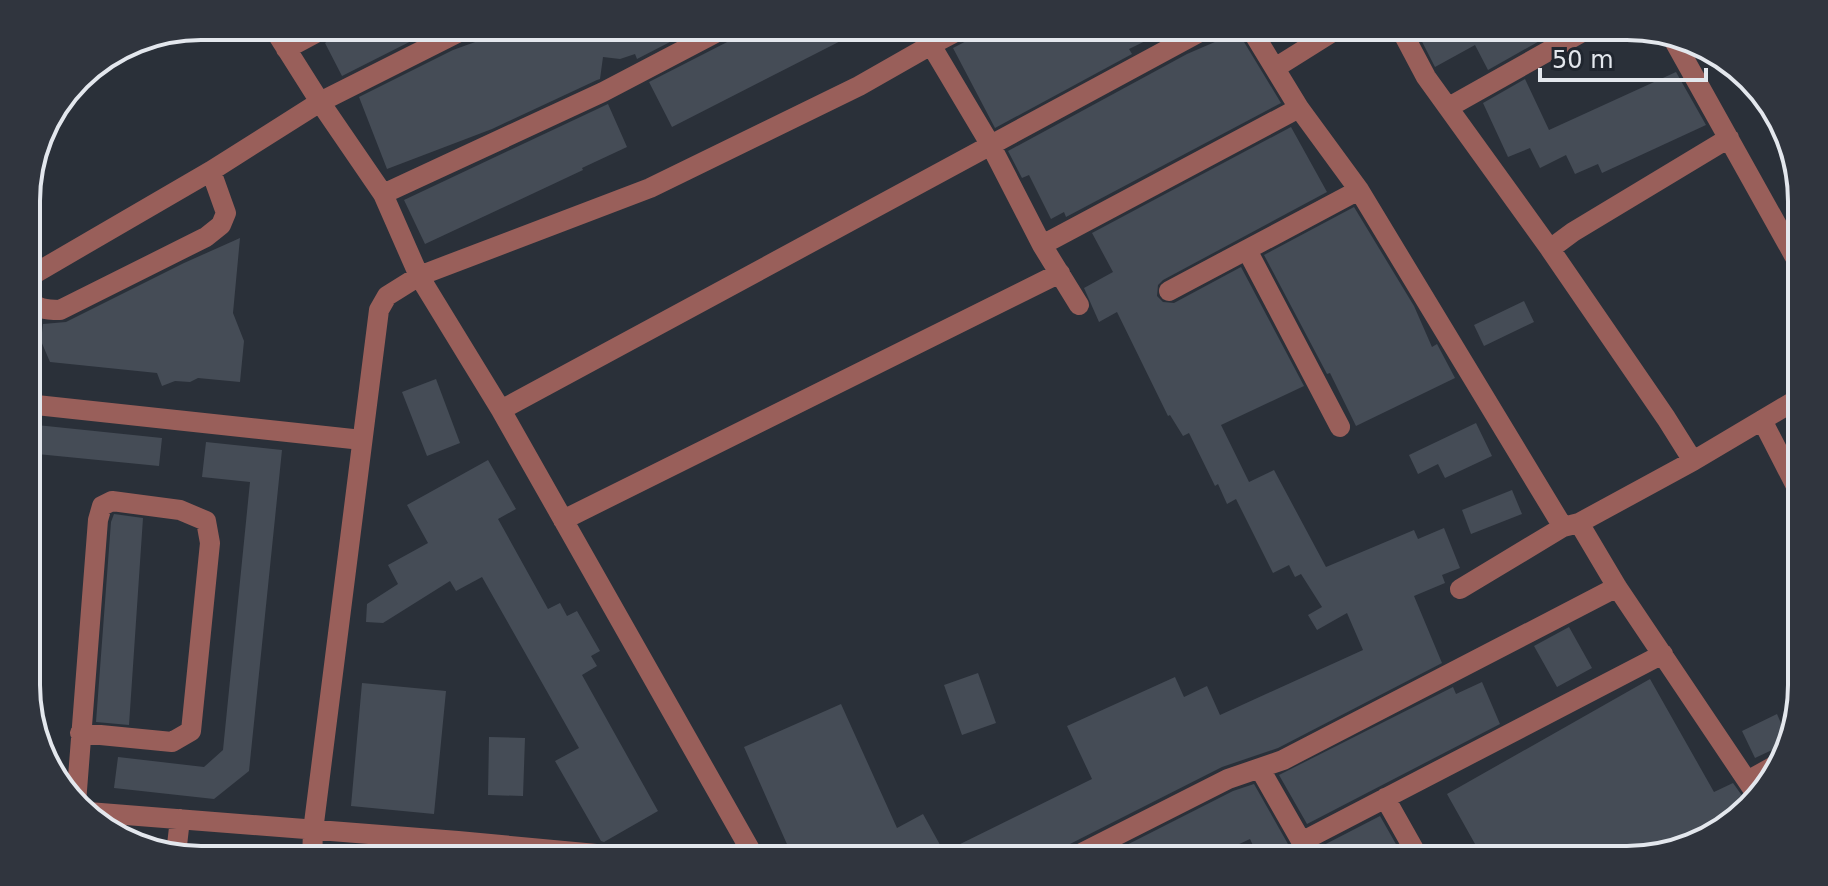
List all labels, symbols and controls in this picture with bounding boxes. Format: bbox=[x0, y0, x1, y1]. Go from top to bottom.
scale bar bbox=[1540, 32, 1706, 82]
text: 50 m bbox=[1552, 46, 1614, 74]

